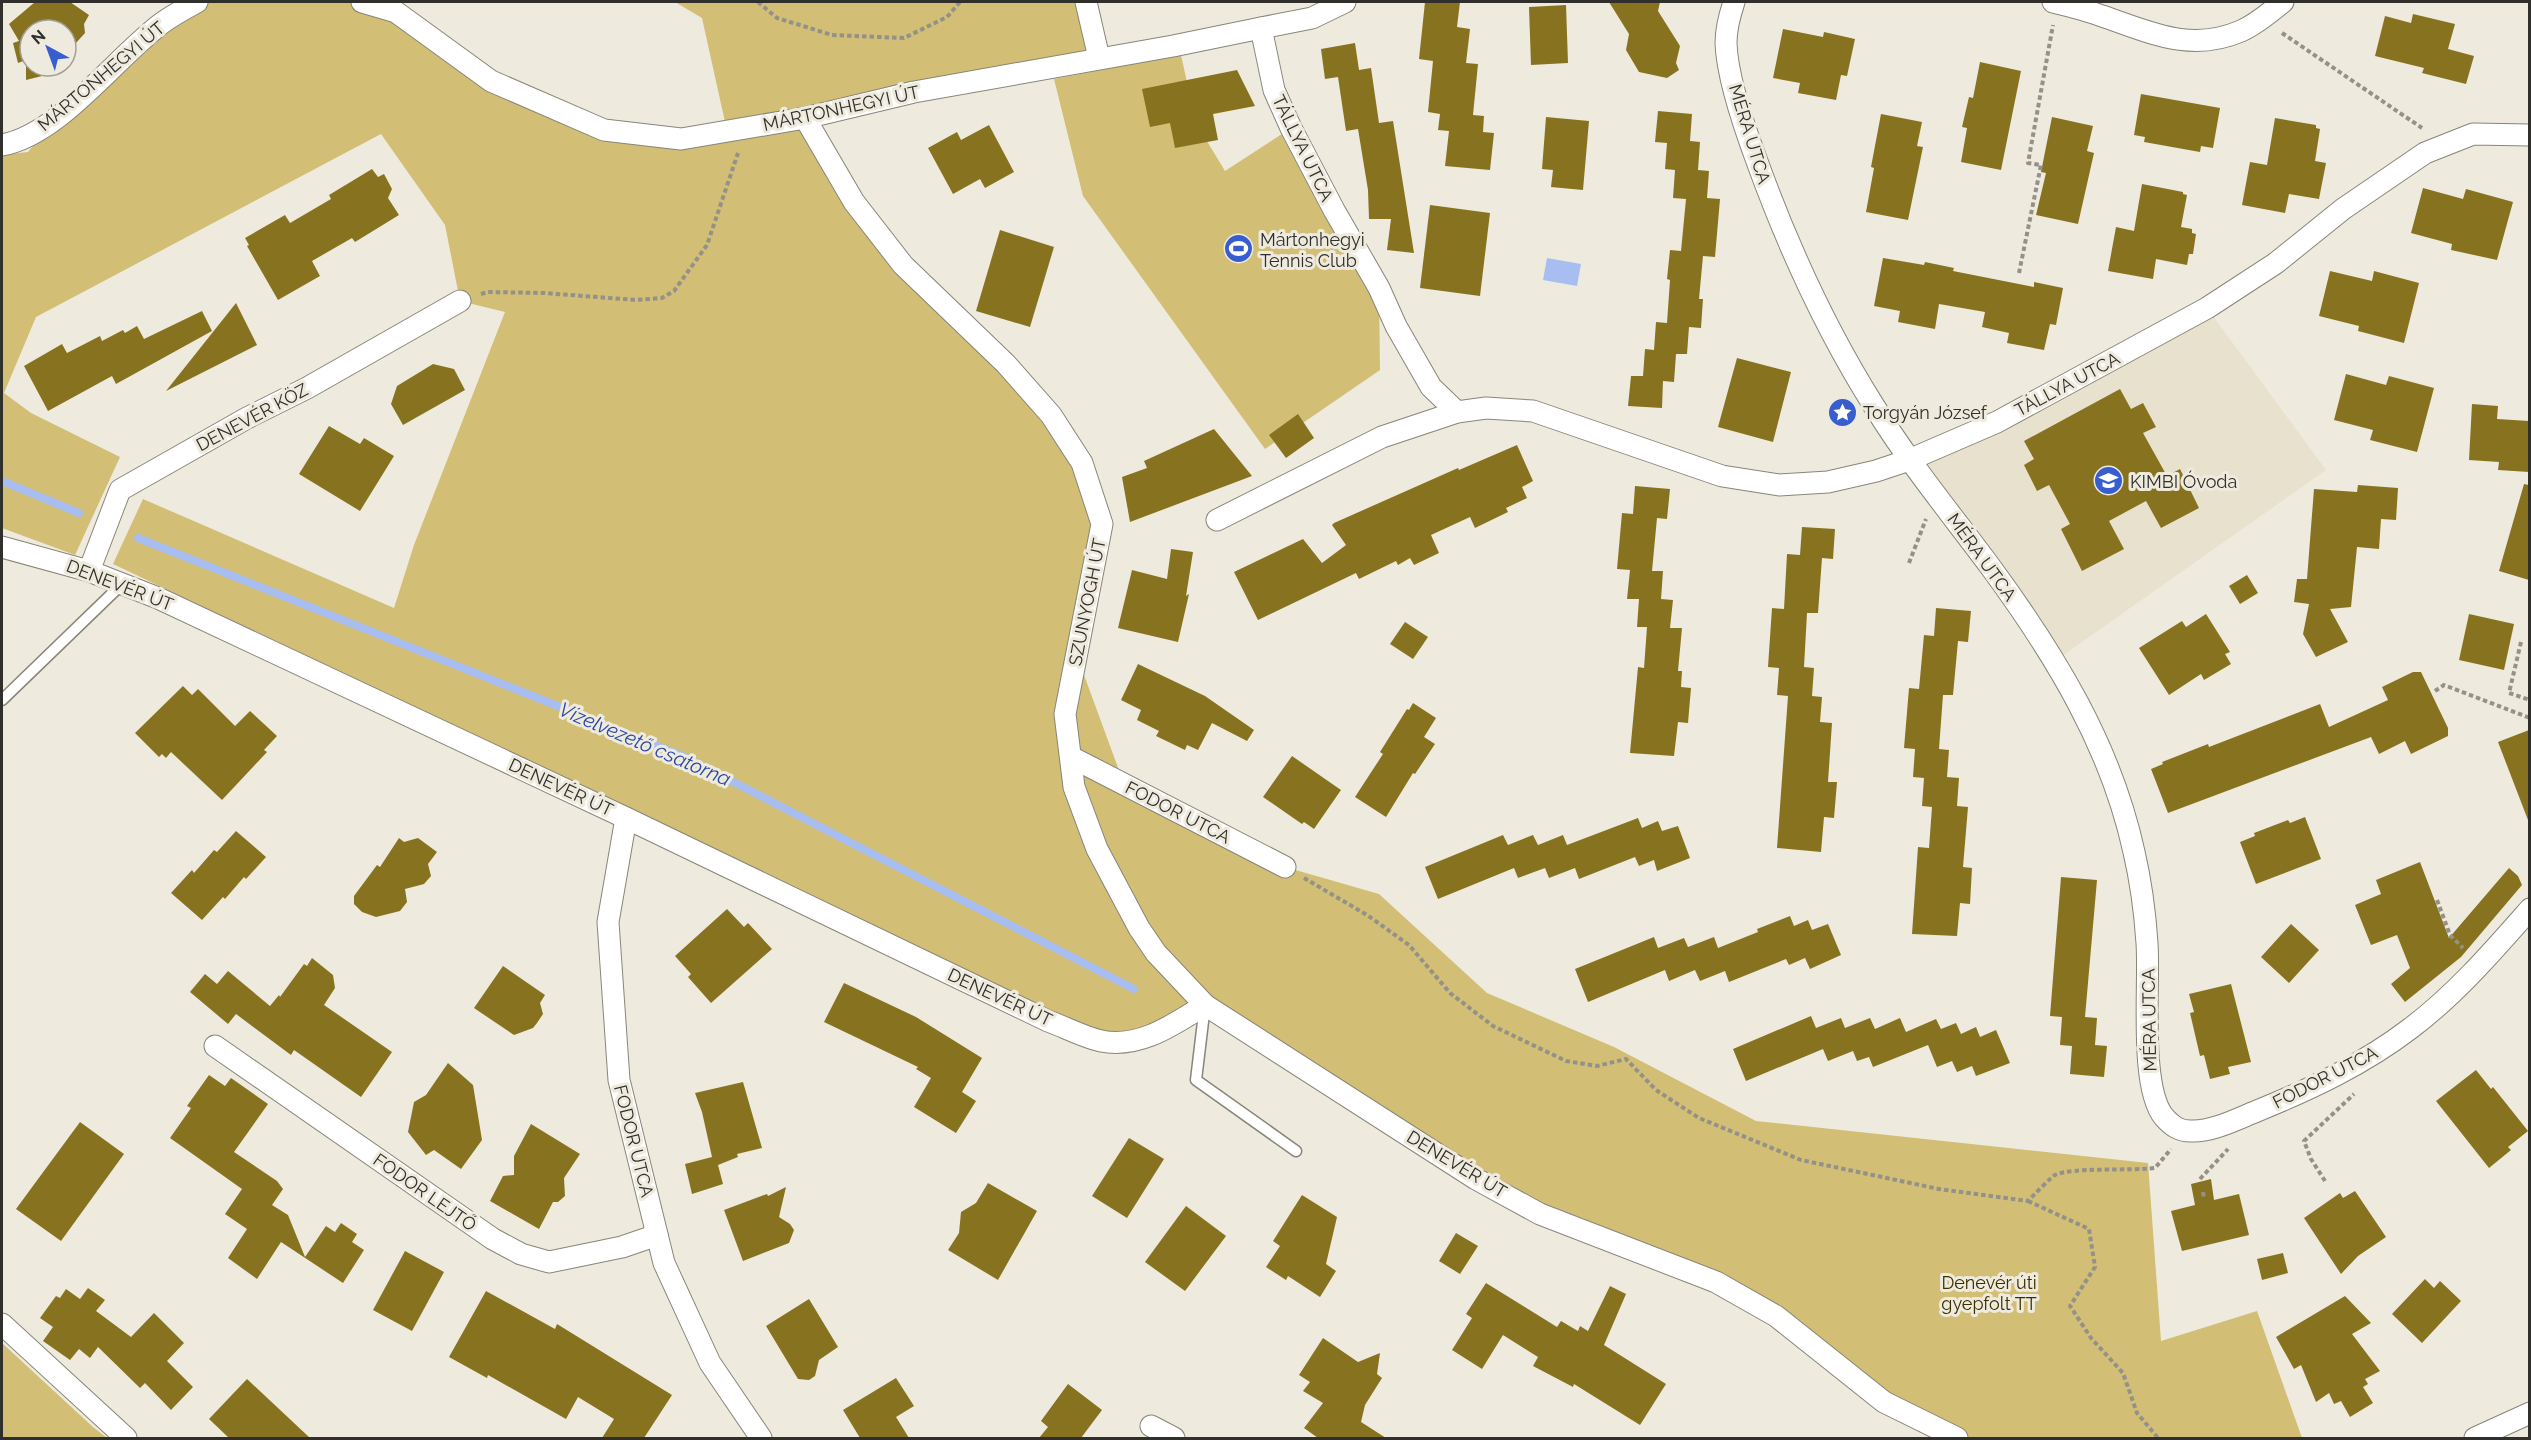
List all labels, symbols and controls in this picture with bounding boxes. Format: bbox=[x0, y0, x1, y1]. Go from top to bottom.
street label: MÁRTONHEGYI ÚT bbox=[33, 17, 169, 135]
north arrow bbox=[18, 18, 78, 78]
street label: MÁRTONHEGYI ÚT bbox=[761, 80, 921, 135]
street label: MÉRA UTCA bbox=[1725, 81, 1776, 186]
street label: TÁLLYA UTCA bbox=[1268, 91, 1339, 205]
place label: Mártonhegyi Tennis Club bbox=[1260, 229, 1365, 271]
sports icon: Mártonhegyi Tennis Club bbox=[1223, 233, 1255, 265]
street label: TÁLLYA UTCA bbox=[2010, 347, 2123, 420]
street label: DENEVÉR KÖZ bbox=[192, 378, 312, 455]
place icon: Torgyán József bbox=[1826, 396, 1858, 428]
place label: Torgyán József bbox=[1863, 402, 1988, 423]
school or university icon: KIMBI Óvoda bbox=[2093, 465, 2125, 497]
place label: KIMBI Óvoda bbox=[2130, 470, 2237, 492]
street label: MÉRA UTCA bbox=[1943, 509, 2022, 605]
street label: SZUNYOGH ÚT bbox=[1063, 536, 1110, 668]
street label: DENEVÉR ÚT bbox=[64, 554, 177, 615]
water label: Vízelvezető csatorna bbox=[556, 697, 734, 791]
street label: DENEVÉR ÚT bbox=[505, 753, 617, 820]
street label: FODOR UTCA bbox=[1122, 777, 1234, 847]
street label: DENEVÉR ÚT bbox=[944, 963, 1056, 1030]
street label: MÉRA UTCA bbox=[2137, 968, 2160, 1072]
street label: FODOR UTCA bbox=[2269, 1042, 2381, 1112]
street label: FODOR UTCA bbox=[610, 1083, 658, 1199]
street label: DENEVÉR ÚT bbox=[1403, 1125, 1511, 1202]
street label: FODOR LEJTŐ bbox=[370, 1148, 481, 1235]
park label: Denevér úti gyepfolt TT bbox=[1941, 1272, 2037, 1314]

